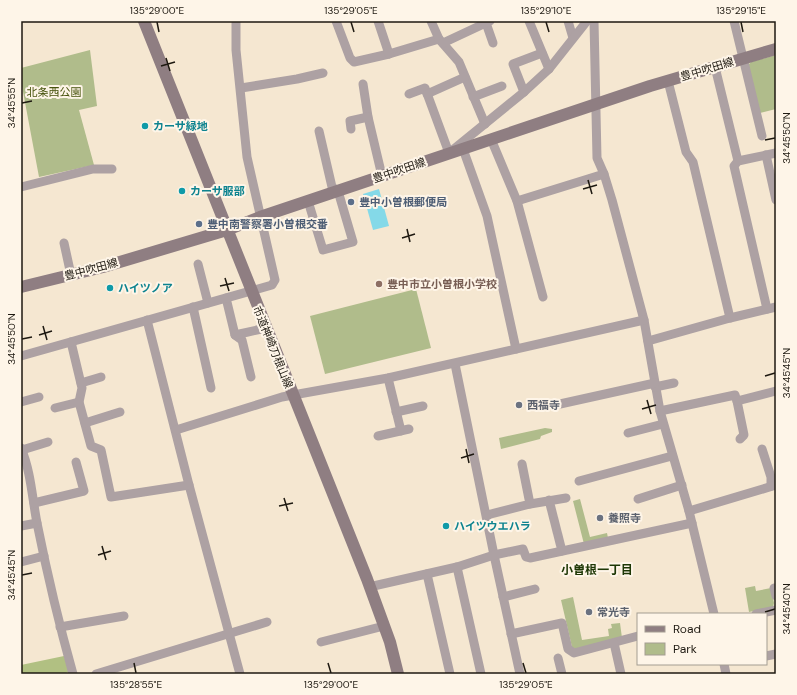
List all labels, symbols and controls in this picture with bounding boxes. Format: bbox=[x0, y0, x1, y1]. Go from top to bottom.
text: 135°29'00"E bbox=[130, 4, 185, 17]
text: 135°29'05"E bbox=[324, 4, 378, 17]
text: 135°29'10"E bbox=[521, 4, 572, 17]
text: 135°29'15"E bbox=[716, 4, 766, 17]
street label: 豊中吹田線 bbox=[679, 54, 735, 84]
text: 34°45'55"N bbox=[5, 78, 18, 128]
park label: 北条西公園 bbox=[27, 85, 82, 99]
text: 34°45'50"N bbox=[780, 112, 793, 164]
place label: カーサ緑地 bbox=[153, 119, 208, 133]
marker: カーサ緑地 bbox=[140, 121, 150, 131]
street label: 豊中吹田線 bbox=[371, 154, 427, 186]
place label: カーサ服部 bbox=[190, 184, 245, 198]
marker: カーサ服部 bbox=[177, 186, 187, 196]
place label: 豊中小曽根郵便局 bbox=[359, 195, 447, 209]
marker: 豊中小曽根郵便局 bbox=[346, 197, 356, 207]
place label: 豊中南警察署小曽根交番 bbox=[207, 217, 328, 231]
marker: 豊中南警察署小曽根交番 bbox=[194, 219, 204, 229]
street label: 豊中吹田線 bbox=[63, 255, 119, 283]
place label: 豊中市立小曽根小学校 bbox=[387, 277, 497, 291]
marker: 豊中市立小曽根小学校 bbox=[374, 279, 384, 289]
place label: ハイツノア bbox=[118, 281, 173, 295]
marker: ハイツノア bbox=[105, 283, 115, 293]
street label: 市道神崎刀根山線 bbox=[250, 304, 296, 390]
text: 34°45'50"N bbox=[5, 313, 18, 365]
text: 34°45'45"N bbox=[780, 348, 793, 398]
place label: 西福寺 bbox=[527, 398, 560, 412]
marker: 西福寺 bbox=[514, 400, 524, 410]
place label: 養照寺 bbox=[608, 511, 641, 525]
marker: 養照寺 bbox=[595, 513, 605, 523]
place label: ハイツウエハラ bbox=[454, 519, 531, 533]
marker: ハイツウエハラ bbox=[441, 521, 451, 531]
text: 34°45'45"N bbox=[5, 550, 18, 600]
district label: 小曽根一丁目 bbox=[561, 562, 633, 578]
text: 34°45'40"N bbox=[780, 583, 793, 635]
place label: 常光寺 bbox=[597, 605, 630, 619]
marker: 常光寺 bbox=[584, 607, 594, 617]
legend bbox=[637, 613, 767, 665]
text: Road bbox=[673, 621, 701, 637]
text: Park bbox=[673, 641, 697, 657]
text: 135°28'55"E bbox=[110, 678, 162, 691]
text: 135°29'00"E bbox=[304, 678, 359, 691]
text: 135°29'05"E bbox=[499, 678, 553, 691]

